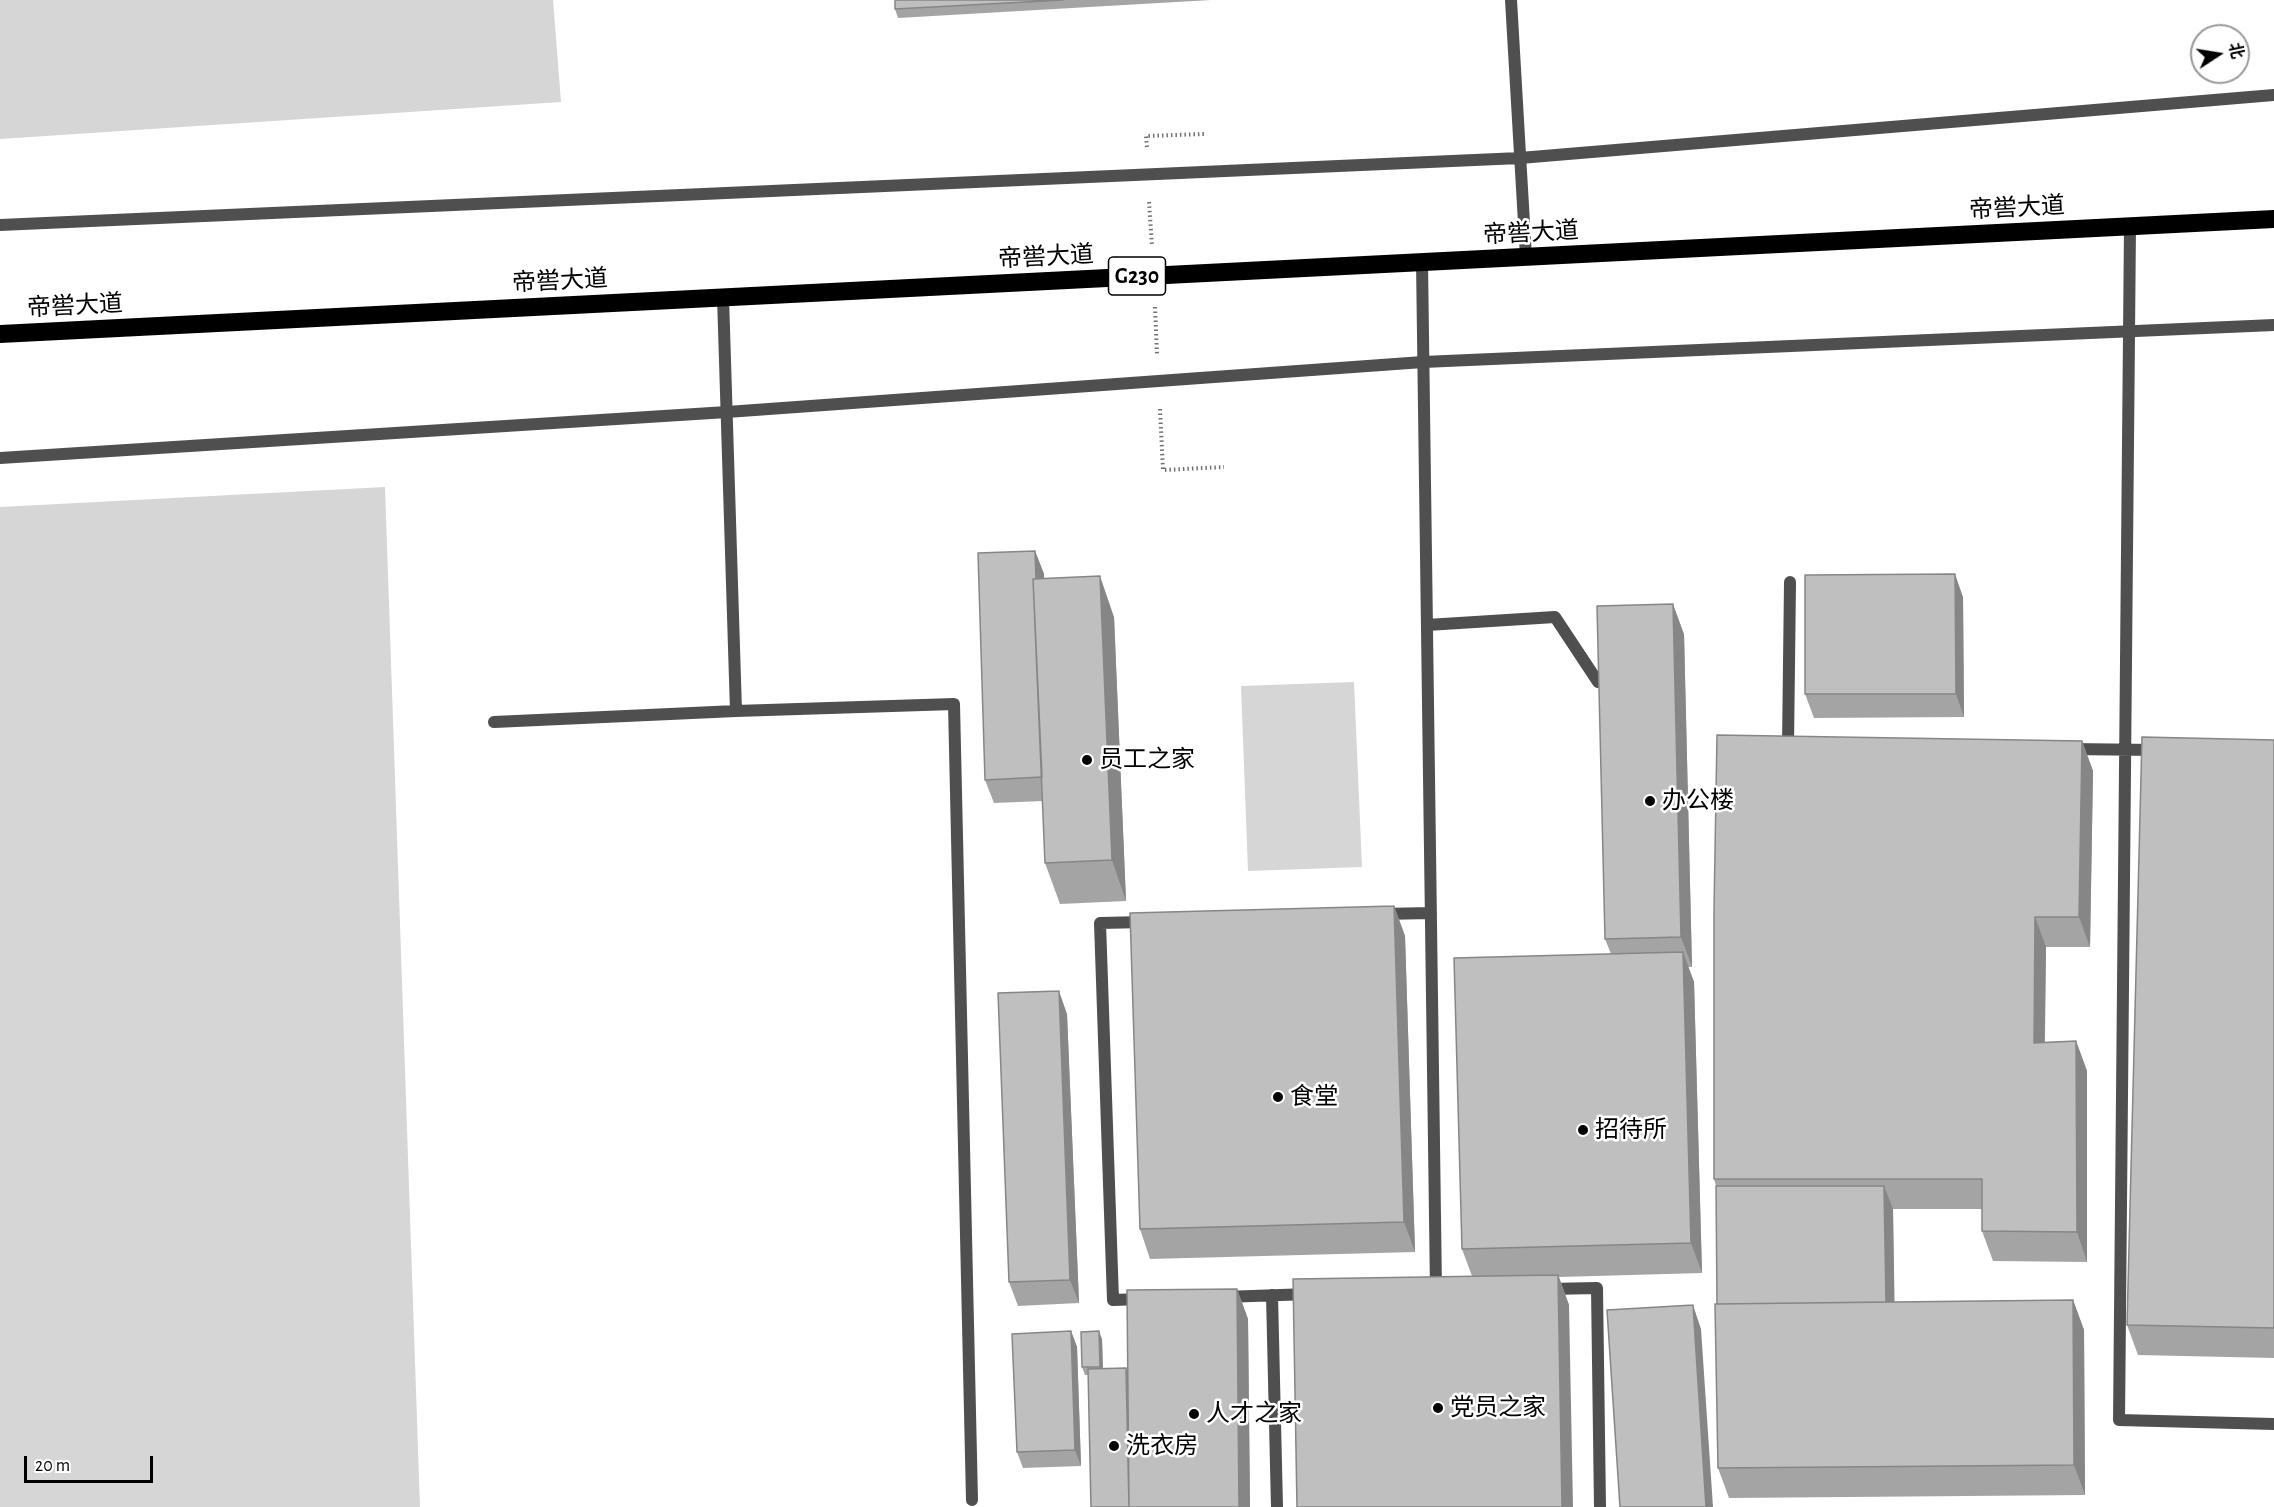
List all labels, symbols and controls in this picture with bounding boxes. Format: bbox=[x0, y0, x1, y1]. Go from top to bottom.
north arrow bbox=[2190, 24, 2250, 84]
text: 北 bbox=[2226, 41, 2245, 60]
street label: 帝喾大道 bbox=[1968, 191, 2066, 225]
street label: 帝喾大道 bbox=[1482, 216, 1580, 250]
street label: 帝喾大道 bbox=[997, 240, 1095, 274]
road number: G230 bbox=[1108, 257, 1166, 295]
street label: 帝喾大道 bbox=[511, 264, 609, 298]
street label: 帝喾大道 bbox=[26, 289, 124, 323]
place label: 员工之家 bbox=[1099, 746, 1195, 774]
marker: 员工之家 bbox=[1080, 753, 1094, 767]
place label: 办公楼 bbox=[1662, 787, 1734, 815]
marker: 办公楼 bbox=[1643, 794, 1657, 808]
place label: 食堂 bbox=[1290, 1083, 1338, 1111]
marker: 食堂 bbox=[1271, 1090, 1285, 1104]
place label: 招待所 bbox=[1595, 1116, 1667, 1144]
marker: 招待所 bbox=[1576, 1123, 1590, 1137]
place label: 党员之家 bbox=[1450, 1394, 1546, 1422]
place label: 人才之家 bbox=[1206, 1400, 1302, 1428]
marker: 党员之家 bbox=[1431, 1401, 1445, 1415]
marker: 人才之家 bbox=[1187, 1407, 1201, 1421]
place label: 洗衣房 bbox=[1126, 1432, 1198, 1460]
marker: 洗衣房 bbox=[1107, 1439, 1121, 1453]
scale bar bbox=[27, 1444, 156, 1482]
text: 20 m bbox=[35, 1457, 70, 1475]

